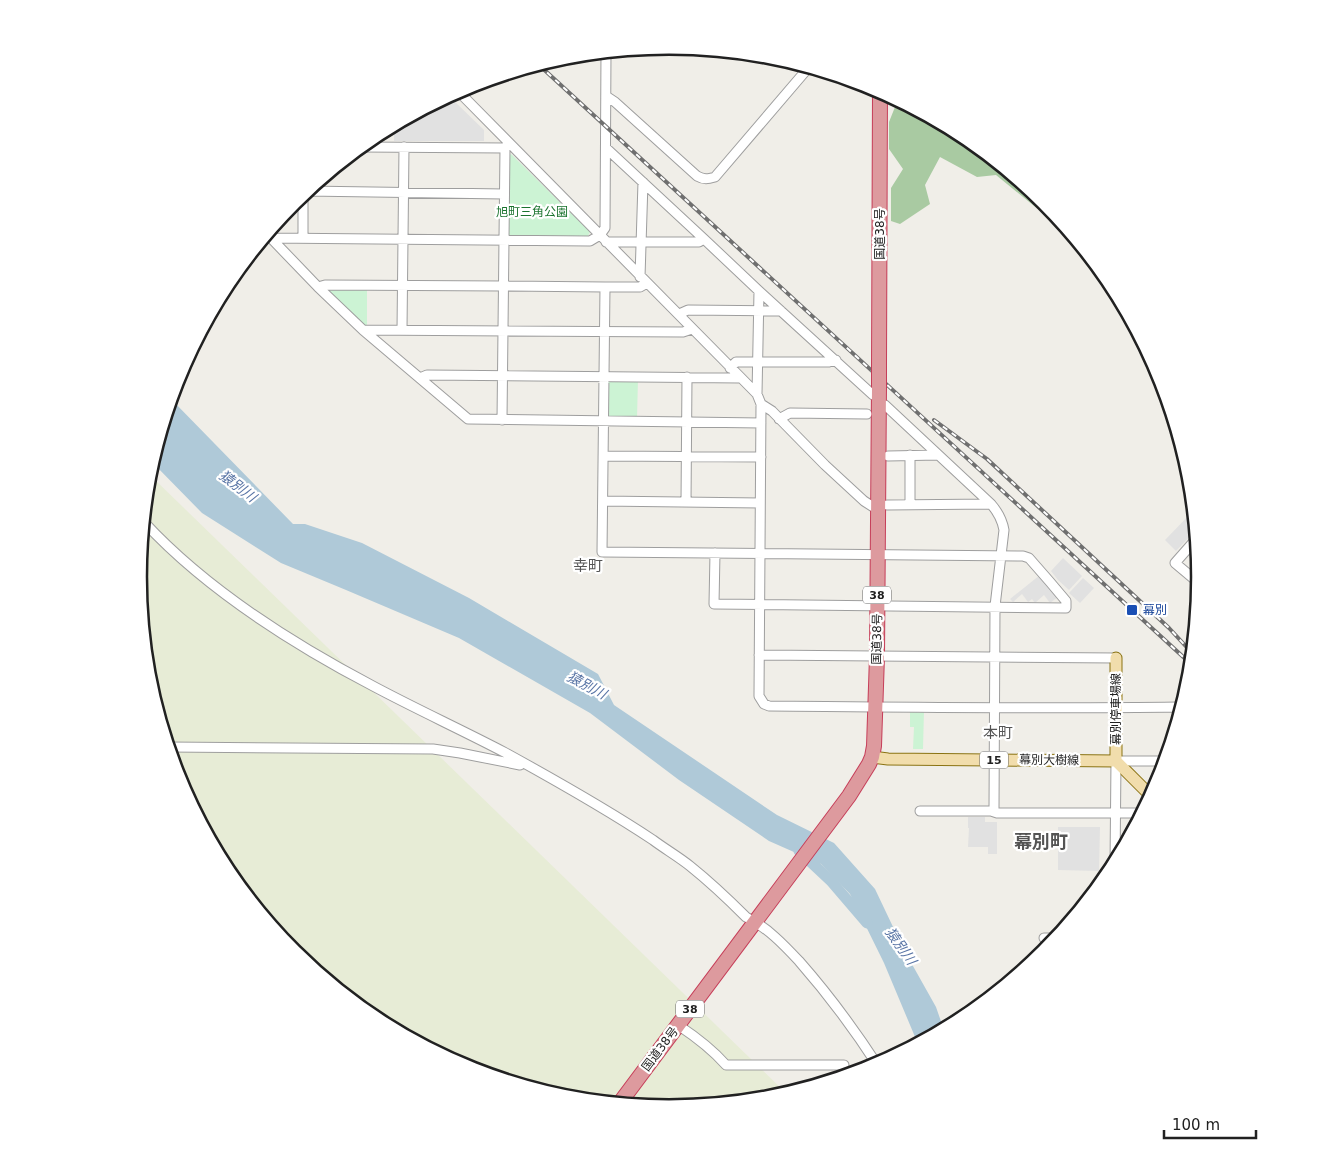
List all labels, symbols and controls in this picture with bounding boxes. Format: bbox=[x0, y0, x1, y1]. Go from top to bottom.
park label: 旭町三角公園 bbox=[496, 205, 568, 219]
street label: 国道38号 bbox=[873, 208, 887, 260]
water label: 猿別川 bbox=[216, 467, 261, 506]
district label: 幸町 bbox=[573, 557, 603, 575]
road number: 38 bbox=[863, 586, 891, 604]
marker: 幕別 bbox=[1125, 603, 1139, 617]
place label: 幕別 bbox=[1143, 603, 1167, 617]
street label: 国道38号 bbox=[870, 613, 884, 665]
water label: 猿別川 bbox=[565, 668, 611, 703]
street label: 幕別停車場線 bbox=[1109, 673, 1123, 745]
district label: 本町 bbox=[983, 724, 1013, 742]
road number: 15 bbox=[980, 752, 1008, 768]
street label: 幕別大樹線 bbox=[1019, 752, 1079, 768]
district label: 幕別町 bbox=[1014, 831, 1068, 852]
water label: 猿別川 bbox=[882, 924, 921, 969]
road number: 38 bbox=[676, 1001, 704, 1018]
street label: 国道38号 bbox=[639, 1024, 681, 1074]
scale bar bbox=[1164, 1108, 1256, 1140]
text: 100 m bbox=[1172, 1116, 1220, 1134]

